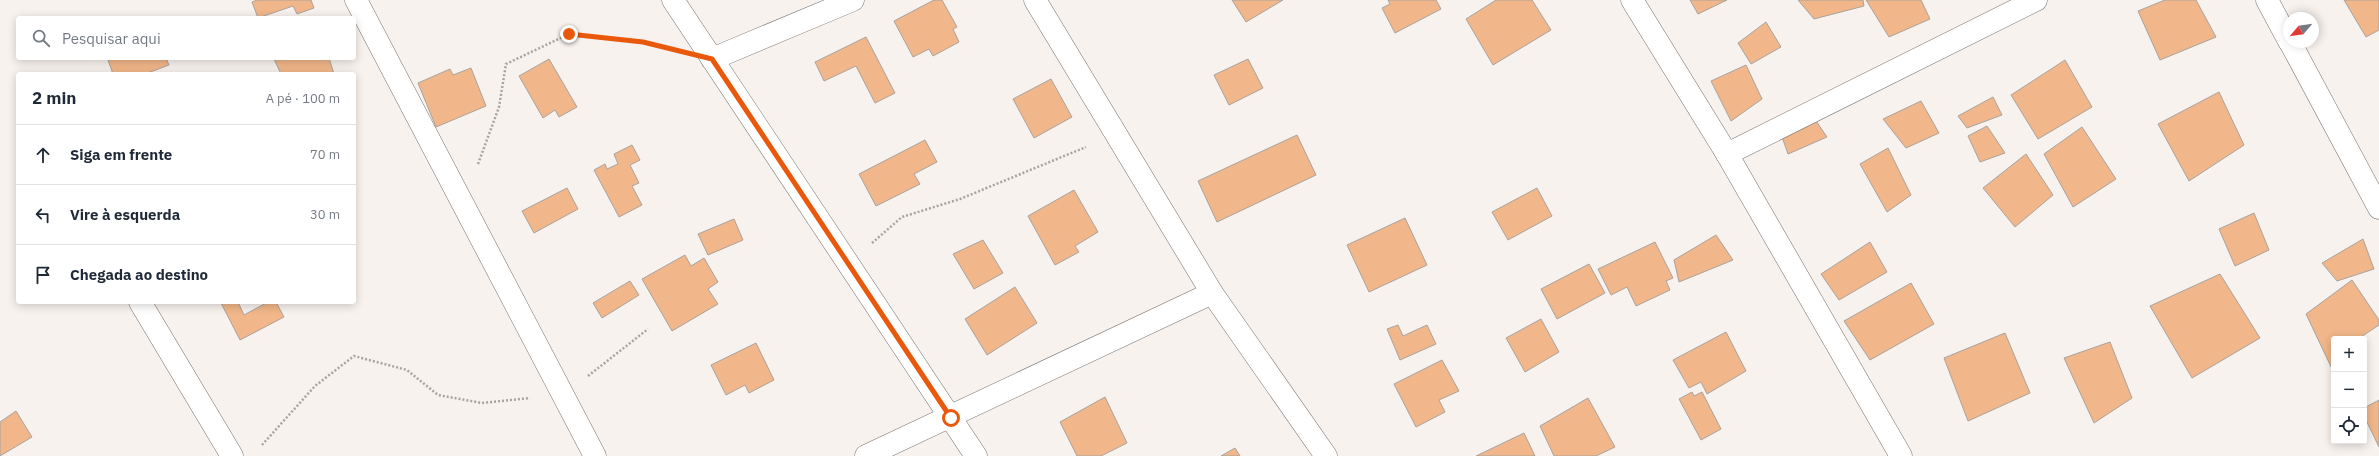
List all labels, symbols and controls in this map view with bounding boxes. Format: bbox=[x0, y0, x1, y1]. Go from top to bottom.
north arrow bbox=[2283, 12, 2319, 48]
search box bbox=[16, 16, 356, 60]
route end bbox=[560, 25, 578, 43]
icon: search bbox=[30, 27, 52, 49]
text: Pesquisar aqui bbox=[62, 29, 161, 48]
text: 2 min bbox=[32, 87, 76, 109]
text: A pé · 100 m bbox=[266, 90, 340, 107]
icon: ahead bbox=[32, 144, 54, 166]
text: Siga em frente bbox=[70, 145, 172, 164]
text: 70 m bbox=[310, 146, 340, 163]
icon: left bbox=[32, 204, 54, 226]
text: Vire à esquerda bbox=[70, 205, 180, 224]
text: 30 m bbox=[310, 206, 340, 223]
icon: arrive bbox=[32, 264, 54, 286]
text: Chegada ao destino bbox=[70, 265, 208, 284]
map controls bbox=[2331, 336, 2367, 444]
button: + bbox=[2331, 336, 2367, 372]
button: − bbox=[2331, 372, 2367, 408]
button: locate bbox=[2331, 408, 2367, 444]
route start bbox=[942, 409, 960, 427]

